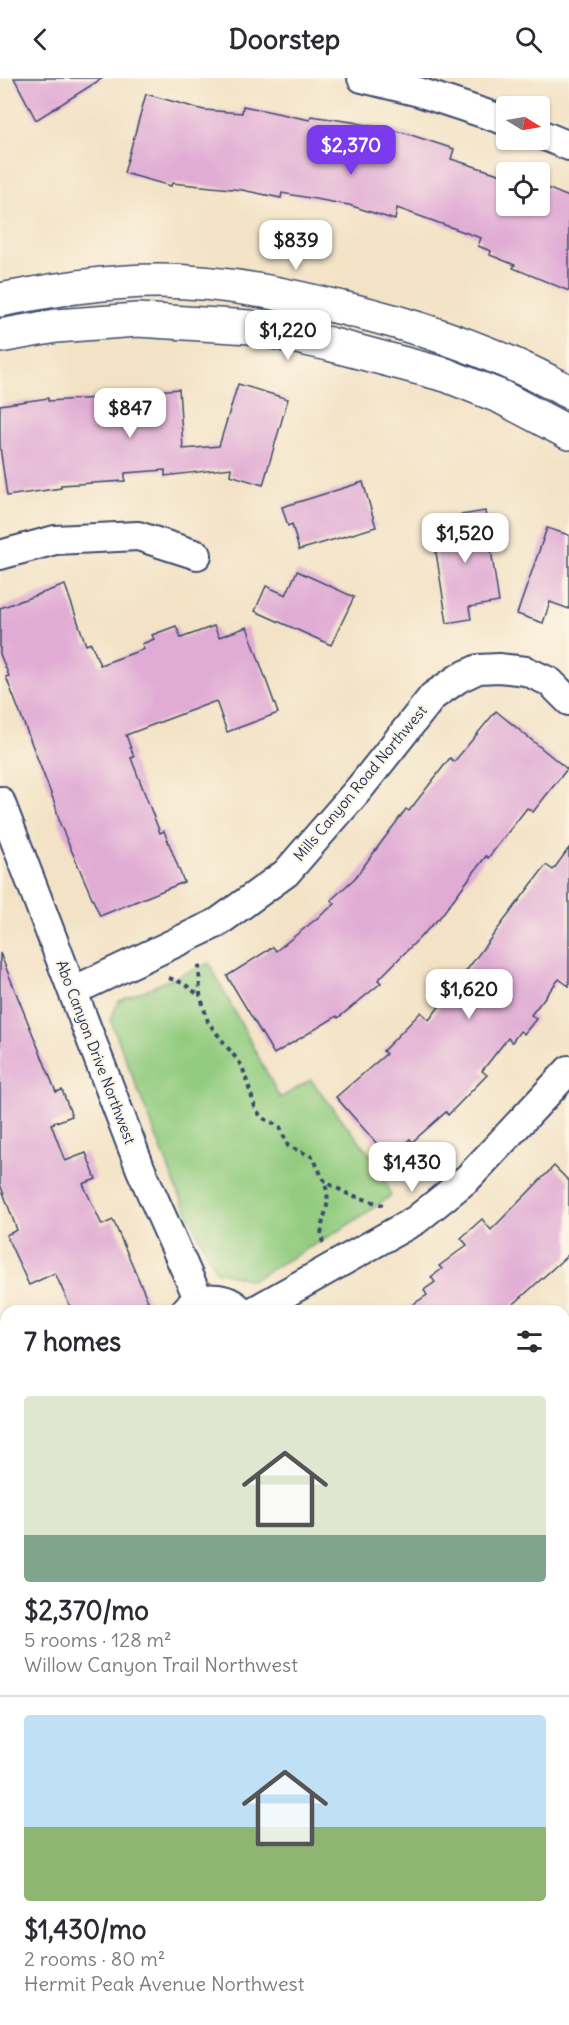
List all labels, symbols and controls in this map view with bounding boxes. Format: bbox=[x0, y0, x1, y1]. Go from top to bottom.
text: Doorstep bbox=[229, 22, 340, 56]
icon: back bbox=[24, 23, 57, 56]
icon: search bbox=[512, 23, 545, 56]
north arrow bbox=[496, 96, 550, 150]
map controls bbox=[496, 96, 550, 216]
pin: $2,370 bbox=[302, 125, 400, 176]
text: $2,370 bbox=[321, 132, 381, 157]
button: locate bbox=[496, 162, 550, 216]
pin: $839 bbox=[260, 220, 332, 271]
text: $839 bbox=[273, 227, 319, 252]
pin: $1,220 bbox=[239, 310, 337, 361]
text: $1,220 bbox=[259, 317, 317, 342]
pin: $847 bbox=[94, 388, 166, 439]
text: $847 bbox=[108, 395, 152, 420]
pin: $1,520 bbox=[416, 513, 514, 564]
text: $1,520 bbox=[436, 520, 494, 545]
street label: Mills Canyon Road Northwest bbox=[289, 701, 431, 865]
street label: Abo Canyon Drive Northwest bbox=[52, 957, 140, 1147]
pin: $1,620 bbox=[420, 969, 518, 1020]
text: $1,620 bbox=[440, 976, 498, 1001]
pin: $1,430 bbox=[363, 1142, 461, 1193]
text: $1,430 bbox=[383, 1149, 441, 1174]
text: 7 homes bbox=[24, 1325, 121, 1358]
icon: filters bbox=[513, 1325, 546, 1358]
icon: home bbox=[231, 1435, 339, 1543]
text: $2,370/mo bbox=[24, 1594, 149, 1627]
text: 5 rooms · 128 m² bbox=[24, 1627, 172, 1652]
text: Willow Canyon Trail Northwest bbox=[24, 1652, 298, 1677]
icon: home bbox=[231, 1754, 339, 1862]
text: $1,430/mo bbox=[24, 1913, 146, 1946]
text: 2 rooms · 80 m² bbox=[24, 1946, 165, 1971]
text: Hermit Peak Avenue Northwest bbox=[24, 1971, 304, 1996]

